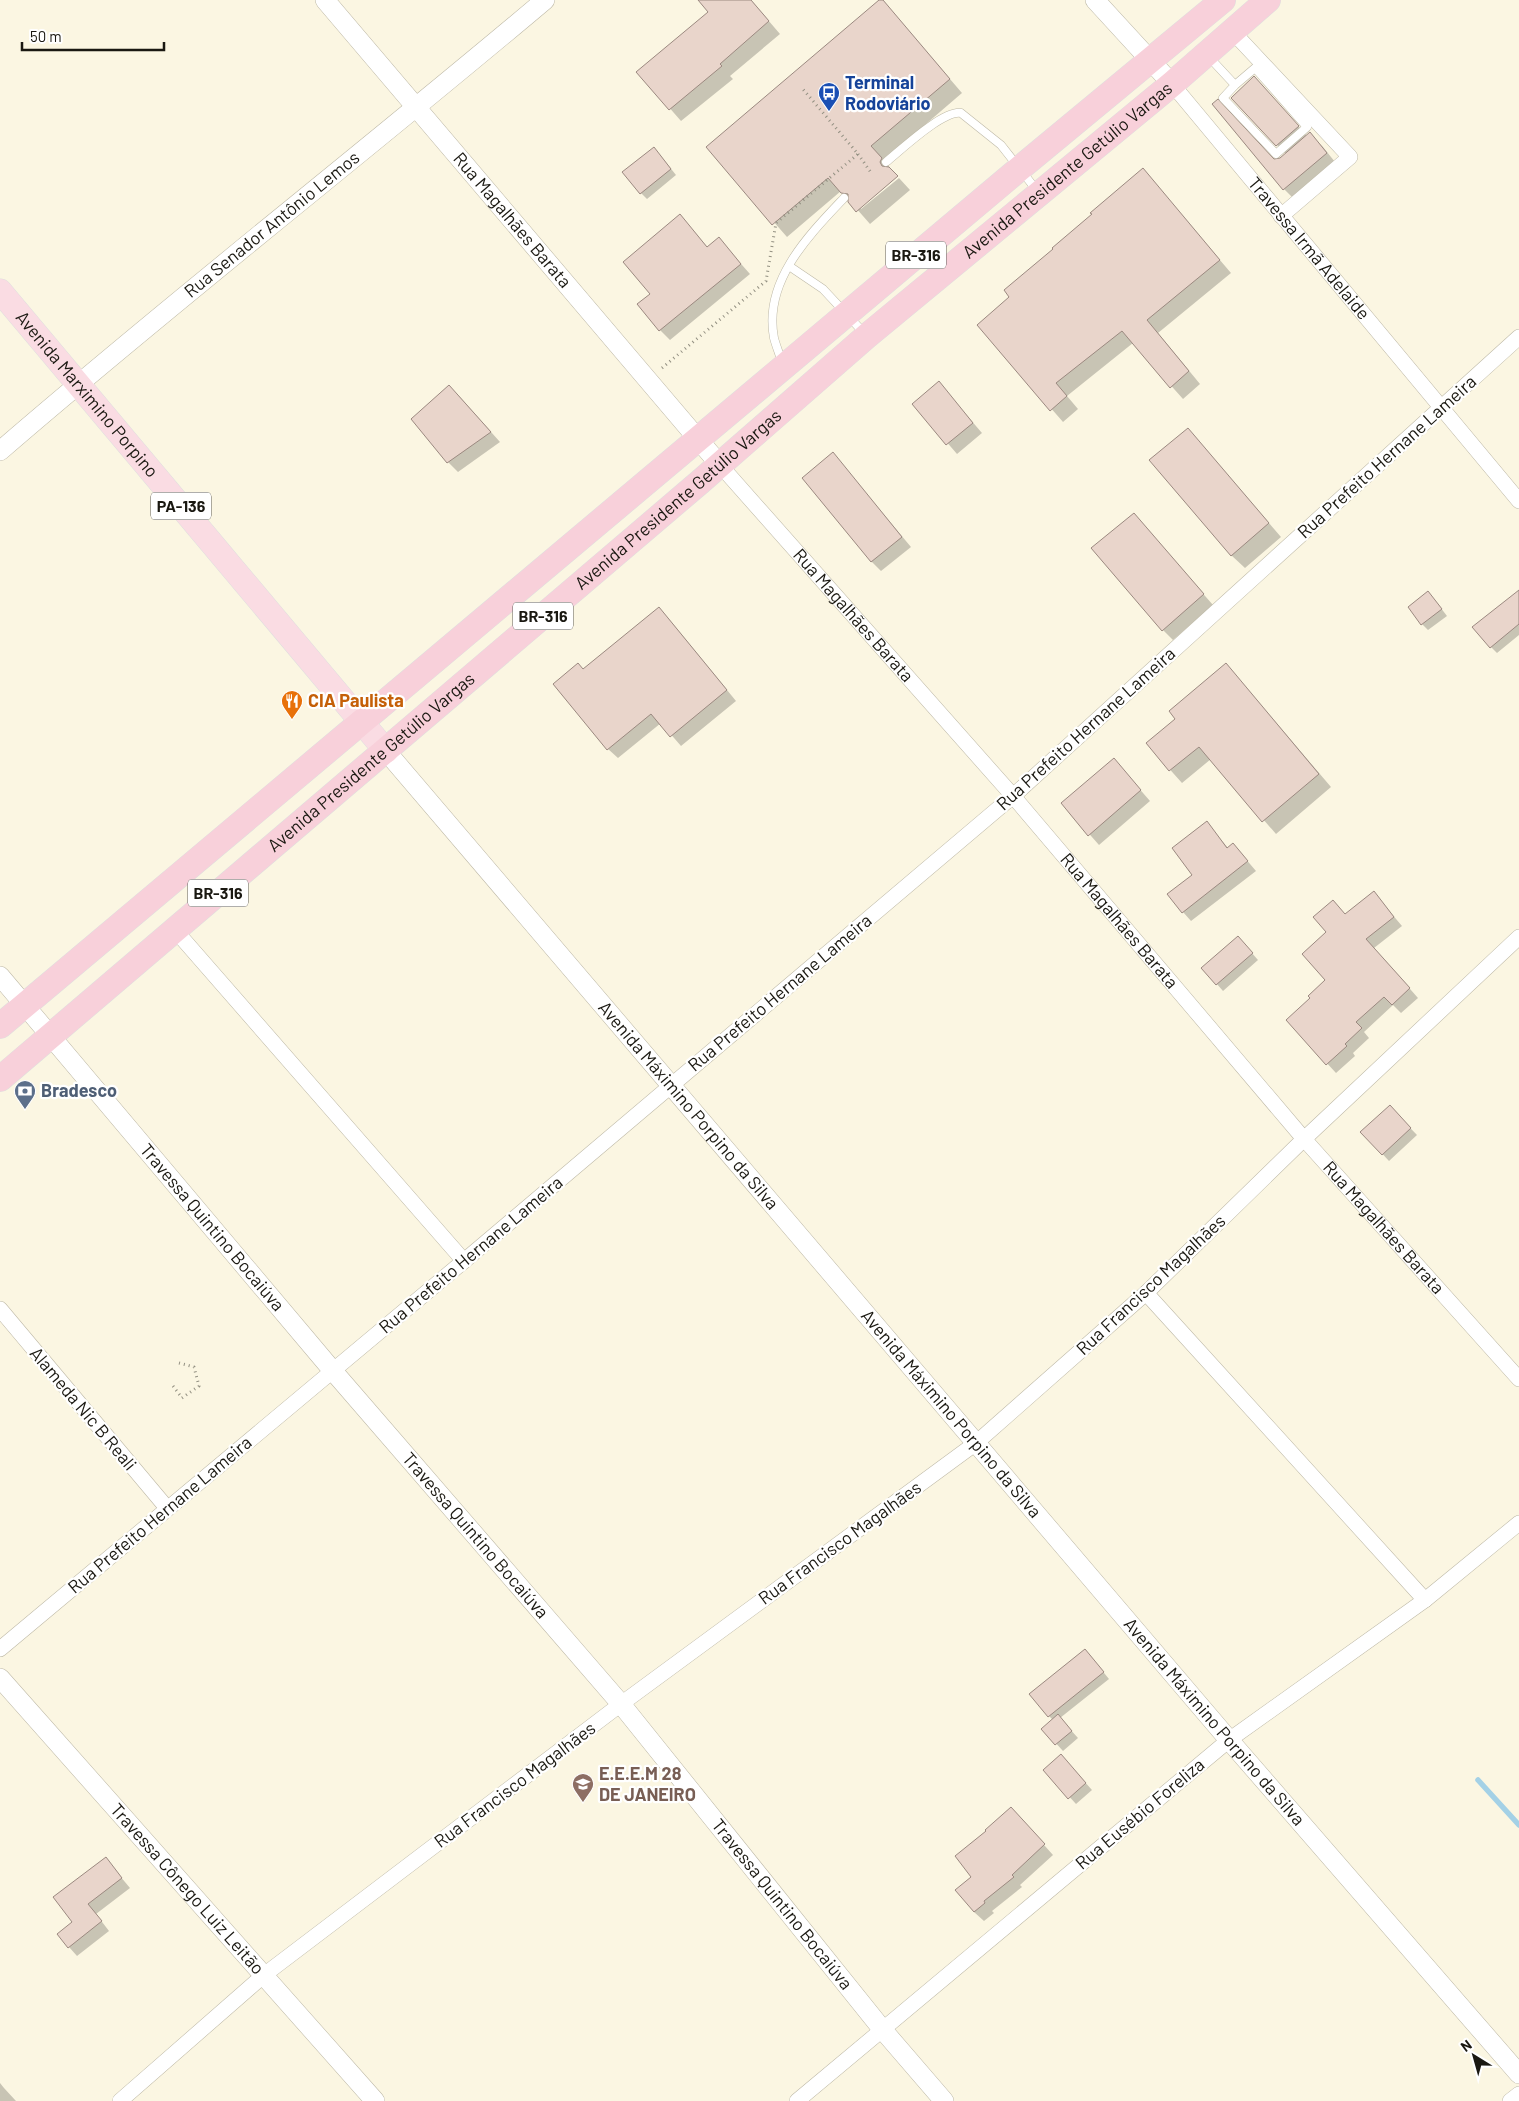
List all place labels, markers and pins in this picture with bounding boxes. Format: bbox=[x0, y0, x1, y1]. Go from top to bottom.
place label: Terminal Rodoviário bbox=[845, 71, 931, 114]
bus stop icon: Terminal Rodoviário bbox=[817, 81, 841, 112]
restaurant icon: CIA Paulista bbox=[280, 689, 304, 720]
place label: CIA Paulista bbox=[308, 689, 404, 711]
bank icon: Bradesco bbox=[13, 1079, 37, 1110]
place label: Bradesco bbox=[41, 1079, 117, 1101]
place label: E.E.E.M 28 DE JANEIRO bbox=[599, 1762, 696, 1805]
school or university icon: E.E.E.M 28 DE JANEIRO bbox=[571, 1772, 595, 1803]

